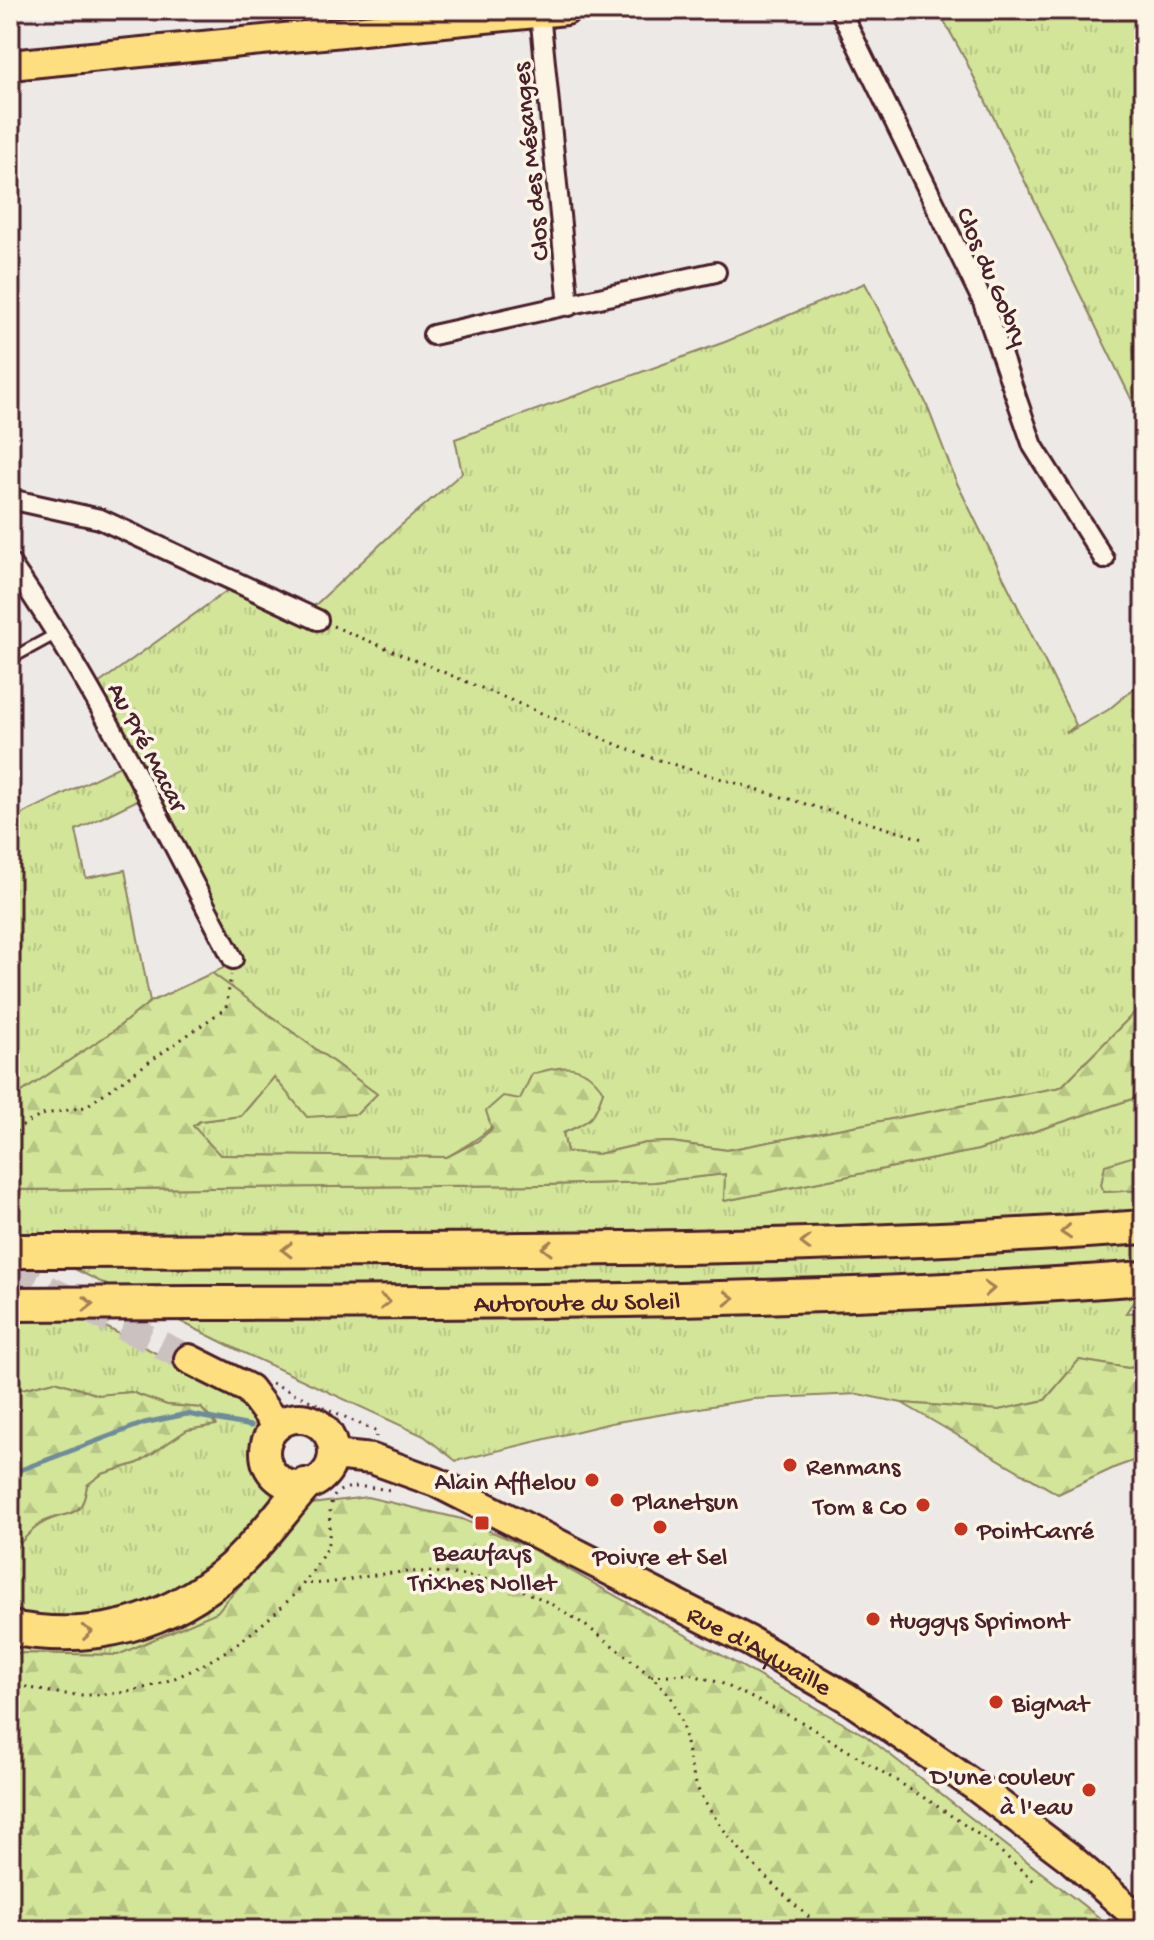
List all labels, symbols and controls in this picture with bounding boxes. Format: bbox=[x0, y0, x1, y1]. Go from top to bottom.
street label: Clos des Mésanges bbox=[508, 60, 559, 262]
street label: Clos du Gobry bbox=[947, 203, 1033, 352]
street label: Au Pré Macar bbox=[98, 678, 193, 820]
one-way arrow bbox=[1059, 1223, 1072, 1240]
one-way arrow bbox=[799, 1234, 812, 1252]
one-way arrow bbox=[540, 1239, 553, 1257]
one-way arrow bbox=[280, 1241, 293, 1259]
one-way arrow bbox=[983, 1281, 996, 1298]
street label: Autoroute du Soleil bbox=[474, 1288, 681, 1322]
one-way arrow bbox=[723, 1289, 736, 1307]
one-way arrow bbox=[379, 1293, 392, 1311]
one-way arrow bbox=[82, 1295, 95, 1313]
place label: Renmans bbox=[806, 1454, 902, 1485]
marker: Renmans bbox=[781, 1456, 799, 1474]
place label: Alain Afflelou bbox=[435, 1469, 576, 1500]
marker: Alain Afflelou bbox=[583, 1471, 601, 1489]
place label: Planetsun bbox=[632, 1489, 739, 1520]
marker: Planetsun bbox=[608, 1491, 626, 1509]
place label: Tom & Co bbox=[811, 1494, 907, 1525]
marker: Tom & Co bbox=[914, 1496, 932, 1514]
marker: Beaufays Trixhes Nollet bbox=[473, 1514, 491, 1532]
marker: Poivre et Sel bbox=[651, 1518, 669, 1536]
place label: PointCarré bbox=[976, 1518, 1094, 1549]
marker: PointCarré bbox=[952, 1520, 970, 1538]
place label: Beaufays Trixhes Nollet bbox=[406, 1540, 558, 1601]
place label: Poivre et Sel bbox=[591, 1544, 728, 1575]
street label: Rue d'Aywaille bbox=[681, 1601, 836, 1706]
place label: Huggys Sprimont bbox=[889, 1608, 1071, 1639]
marker: Huggys Sprimont bbox=[864, 1610, 882, 1628]
one-way arrow bbox=[81, 1623, 94, 1640]
place label: BigMat bbox=[1011, 1691, 1091, 1722]
marker: BigMat bbox=[987, 1693, 1005, 1711]
place label: D'une couleur à l'eau bbox=[928, 1764, 1076, 1825]
marker: D'une couleur à l'eau bbox=[1080, 1781, 1098, 1799]

